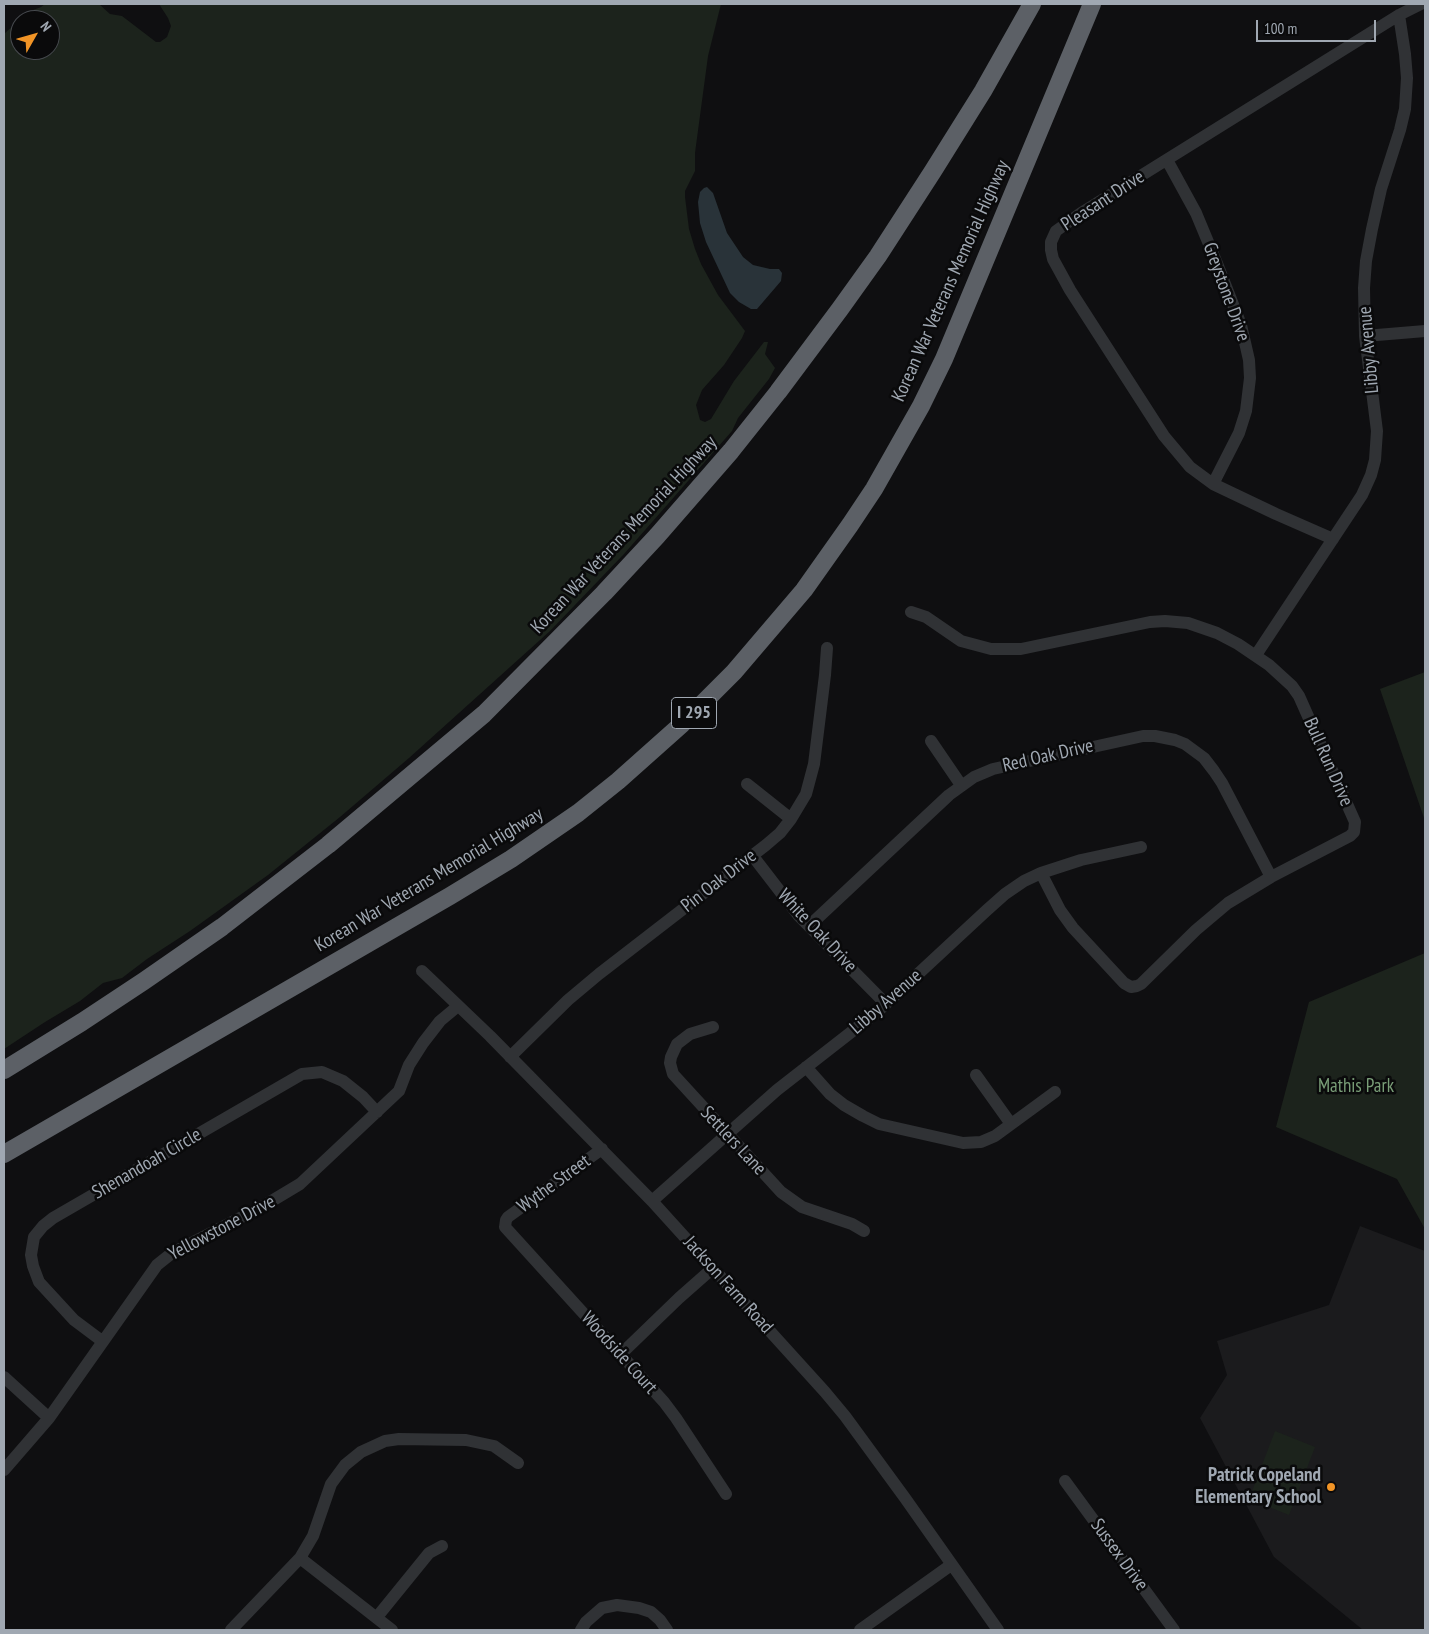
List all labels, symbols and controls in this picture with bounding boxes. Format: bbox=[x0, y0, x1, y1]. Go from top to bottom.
north arrow bbox=[10, 10, 60, 60]
scale bar bbox=[1259, 10, 1379, 42]
text: N bbox=[37, 18, 55, 35]
text: 100 m bbox=[1264, 19, 1297, 38]
street label: Korean War Veterans Memorial Highway bbox=[887, 157, 1015, 405]
street label: Pleasant Drive bbox=[1057, 166, 1149, 236]
street label: Greystone Drive bbox=[1198, 239, 1254, 345]
street label: Libby Avenue bbox=[1354, 305, 1384, 395]
street label: Korean War Veterans Memorial Highway bbox=[526, 431, 722, 639]
road number: I 295 bbox=[672, 698, 716, 728]
street label: Bull Run Drive bbox=[1298, 714, 1358, 810]
street label: Red Oak Drive bbox=[1000, 734, 1096, 778]
street label: Korean War Veterans Memorial Highway bbox=[311, 803, 547, 957]
street label: Pin Oak Drive bbox=[677, 845, 761, 917]
street label: White Oak Drive bbox=[772, 884, 862, 978]
street label: Libby Avenue bbox=[845, 965, 927, 1039]
park label: Mathis Park bbox=[1318, 1076, 1394, 1098]
street label: Settlers Lane bbox=[695, 1102, 771, 1180]
street label: Shenandoah Circle bbox=[88, 1124, 206, 1204]
street label: Wythe Street bbox=[513, 1150, 595, 1218]
street label: Yellowstone Drive bbox=[165, 1190, 279, 1266]
street label: Jackson Farm Road bbox=[678, 1232, 778, 1338]
street label: Woodside Court bbox=[576, 1307, 662, 1399]
place label: Patrick Copeland Elementary School bbox=[1195, 1465, 1321, 1509]
marker: Patrick Copeland Elementary School bbox=[1325, 1481, 1337, 1493]
street label: Sussex Drive bbox=[1085, 1515, 1153, 1595]

